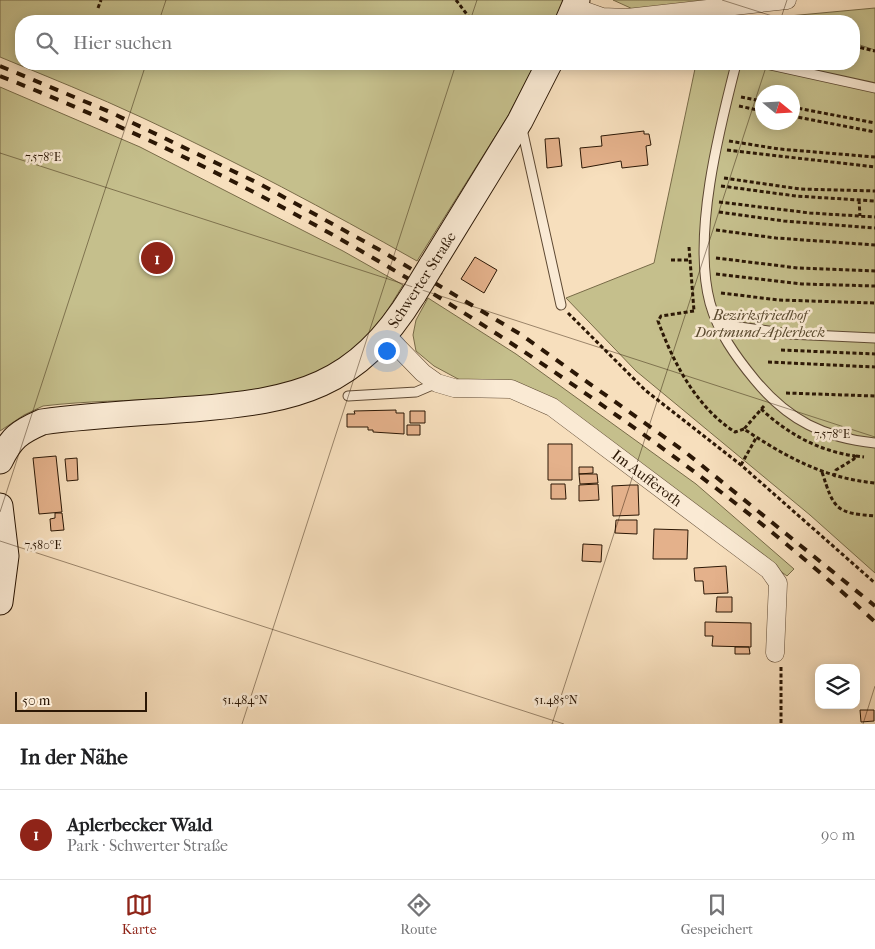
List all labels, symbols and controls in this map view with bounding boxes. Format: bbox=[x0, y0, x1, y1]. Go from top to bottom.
search box bbox=[15, 15, 860, 70]
icon: search bbox=[33, 29, 61, 57]
text: Hier suchen bbox=[73, 32, 172, 54]
north arrow bbox=[755, 85, 800, 130]
text: 7.578°E bbox=[25, 150, 61, 164]
street label: Schwerter Straße bbox=[384, 228, 460, 332]
pin: 1 bbox=[141, 239, 173, 277]
park label: Bezirksfriedhof Dortmund-Aplerbeck bbox=[694, 306, 825, 341]
your location bbox=[374, 338, 400, 364]
text: 7.578°E bbox=[814, 427, 850, 441]
street label: Im Aufferoth bbox=[608, 446, 686, 511]
text: 7.580°E bbox=[25, 538, 61, 552]
map controls bbox=[815, 664, 860, 709]
button: layers bbox=[815, 664, 860, 709]
scale bar bbox=[15, 689, 148, 712]
text: 50 m bbox=[22, 692, 50, 709]
text: 51.484°N bbox=[222, 693, 268, 707]
text: 51.485°N bbox=[534, 693, 578, 707]
text: In der Nähe bbox=[20, 745, 128, 769]
text: Aplerbecker Wald bbox=[67, 814, 212, 836]
text: 1 bbox=[33, 825, 39, 844]
text: 90 m bbox=[821, 825, 855, 844]
text: Park · Schwerter Straße bbox=[67, 836, 228, 855]
tab: Karte bbox=[122, 891, 157, 938]
tab: Route bbox=[400, 891, 437, 938]
tab: Gespeichert bbox=[681, 891, 753, 938]

